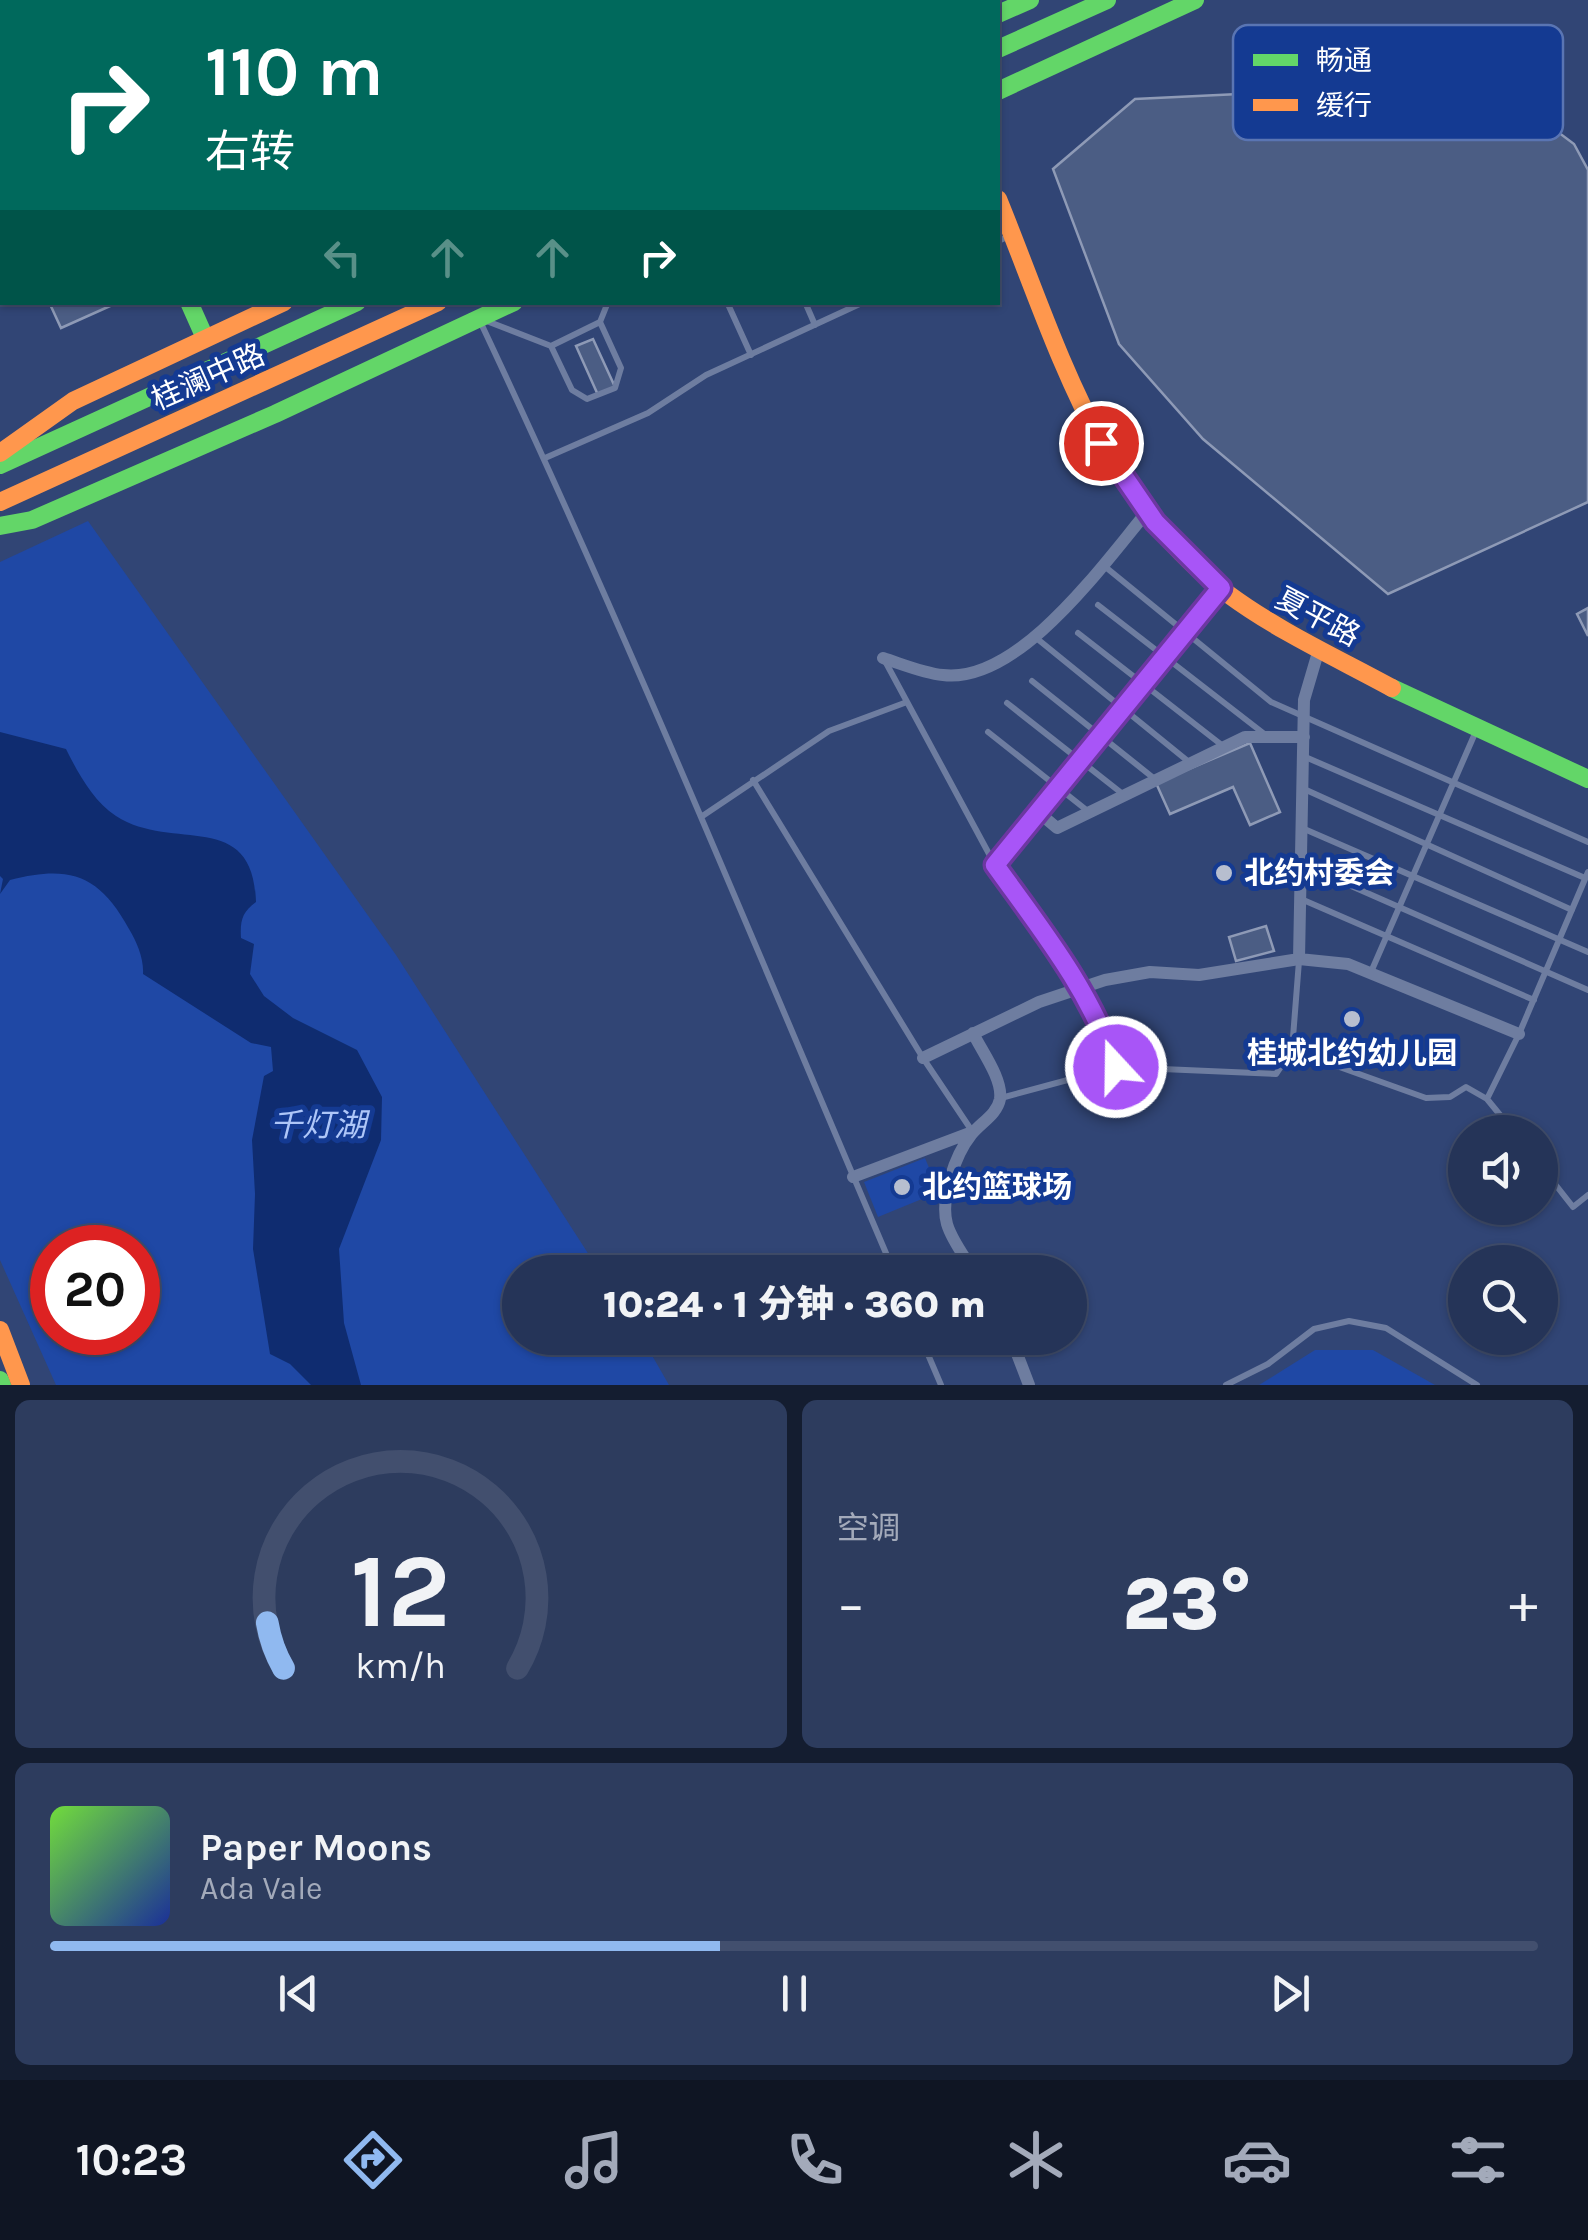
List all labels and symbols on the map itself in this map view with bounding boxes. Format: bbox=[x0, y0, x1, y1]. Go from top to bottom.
legend bbox=[1233, 25, 1563, 140]
text: 畅通 bbox=[1316, 44, 1372, 77]
text: 缓行 bbox=[1316, 89, 1372, 122]
street label: 桂澜中路 bbox=[146, 336, 270, 418]
pin bbox=[1059, 401, 1144, 486]
street label: 夏平路 bbox=[1270, 580, 1366, 654]
place label: 北约村委会 bbox=[1244, 855, 1394, 891]
marker: 北约村委会 bbox=[1213, 862, 1235, 884]
marker: 桂城北约幼儿园 bbox=[1341, 1008, 1363, 1030]
position arrow bbox=[1064, 1015, 1168, 1119]
place label: 桂城北约幼儿园 bbox=[1247, 1035, 1457, 1071]
water label: 千灯湖 bbox=[270, 1107, 371, 1144]
place label: 北约篮球场 bbox=[922, 1169, 1072, 1205]
marker: 北约篮球场 bbox=[891, 1176, 913, 1198]
speed limit sign: 20 bbox=[30, 1225, 160, 1355]

